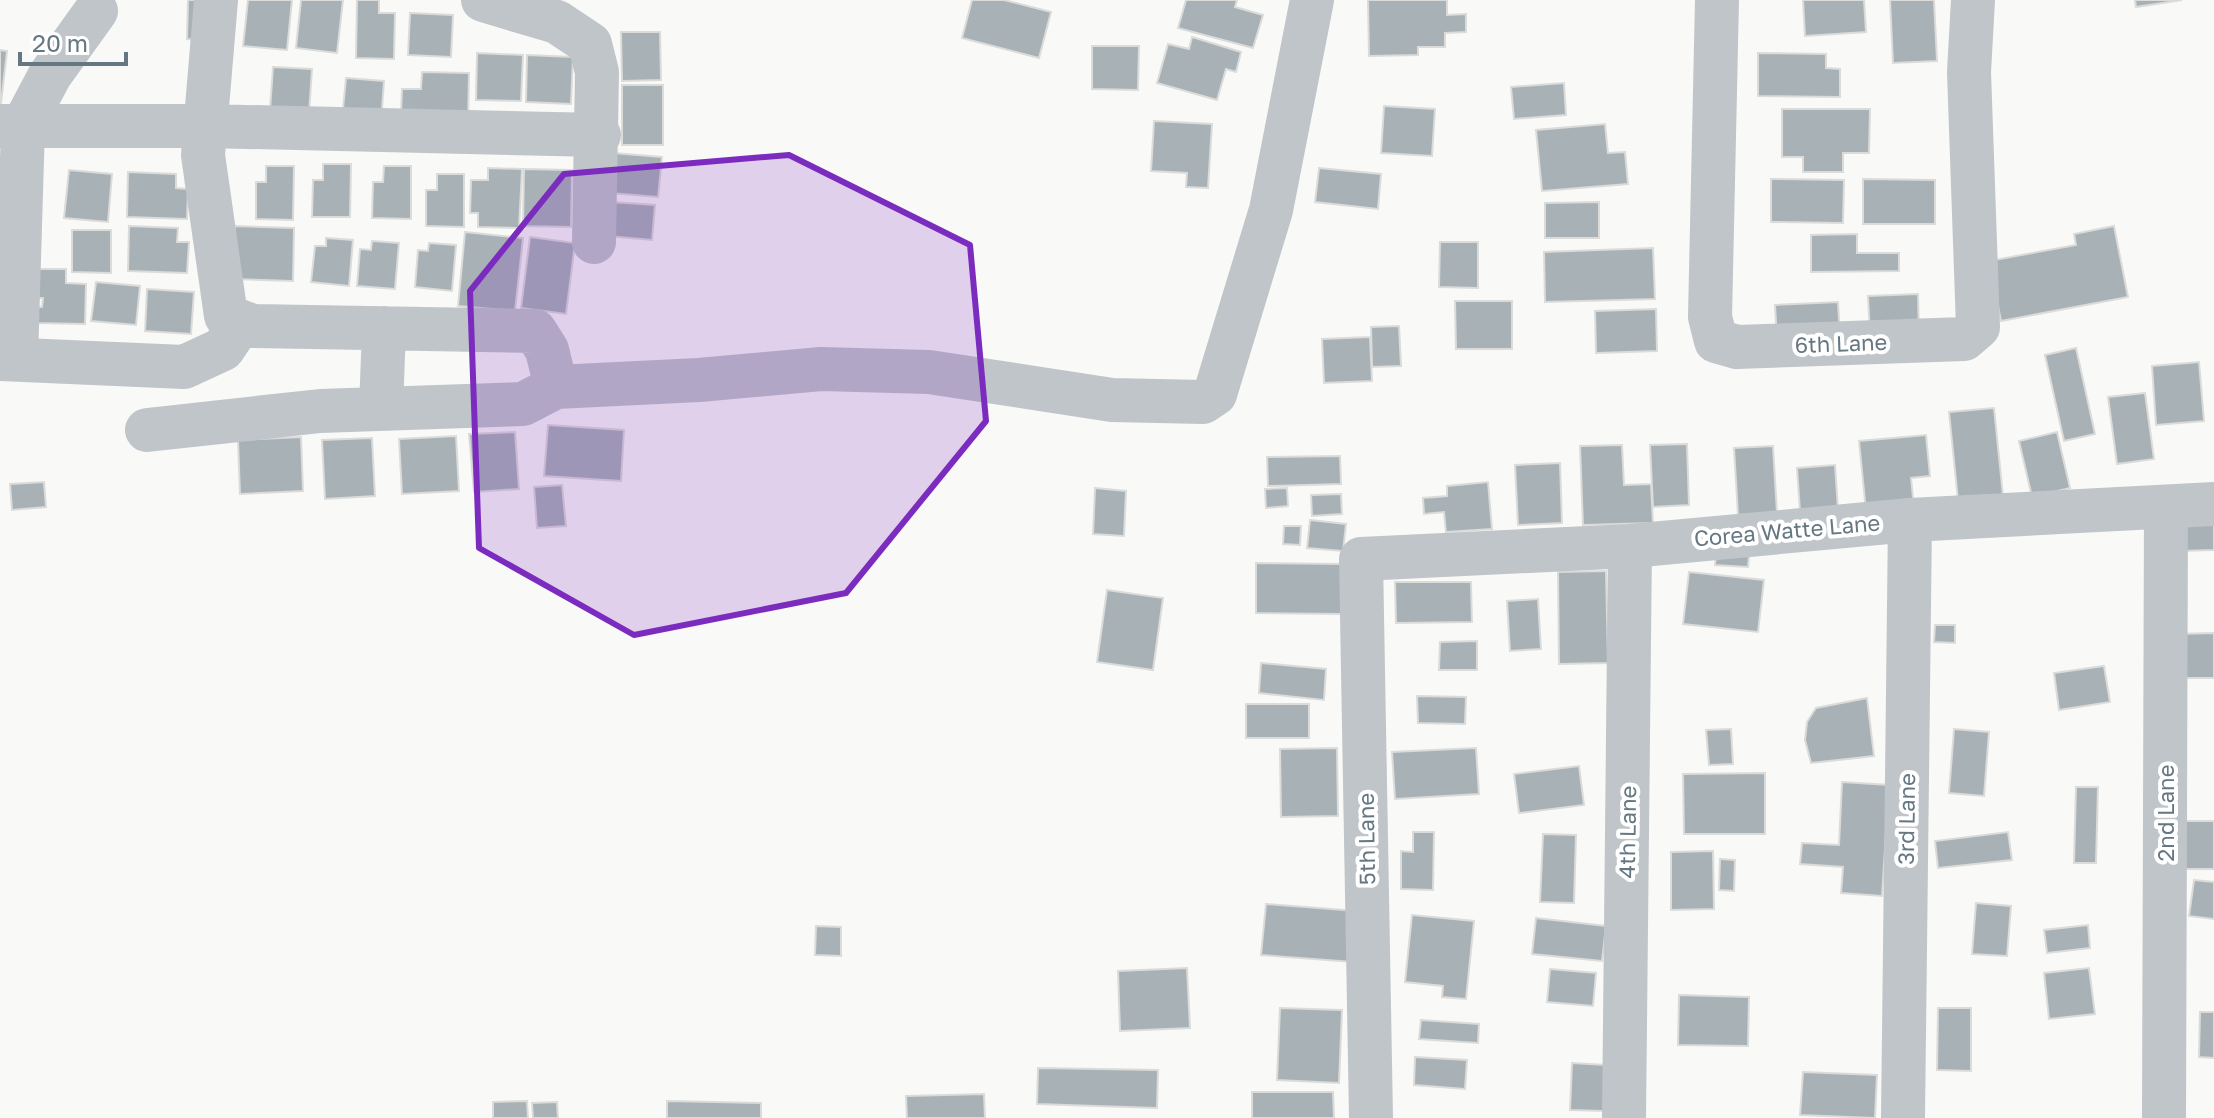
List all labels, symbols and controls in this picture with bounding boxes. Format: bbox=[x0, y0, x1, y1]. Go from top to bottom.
scale bar bbox=[20, 16, 126, 66]
text: 20 m bbox=[32, 28, 88, 57]
street label: 6th Lane bbox=[1794, 328, 1888, 358]
street label: Corea Watte Lane bbox=[1693, 508, 1881, 552]
street label: 2nd Lane bbox=[2152, 765, 2179, 861]
street label: 3rd Lane bbox=[1892, 773, 1920, 865]
street label: 4th Lane bbox=[1613, 785, 1641, 879]
street label: 5th Lane bbox=[1352, 793, 1380, 885]

